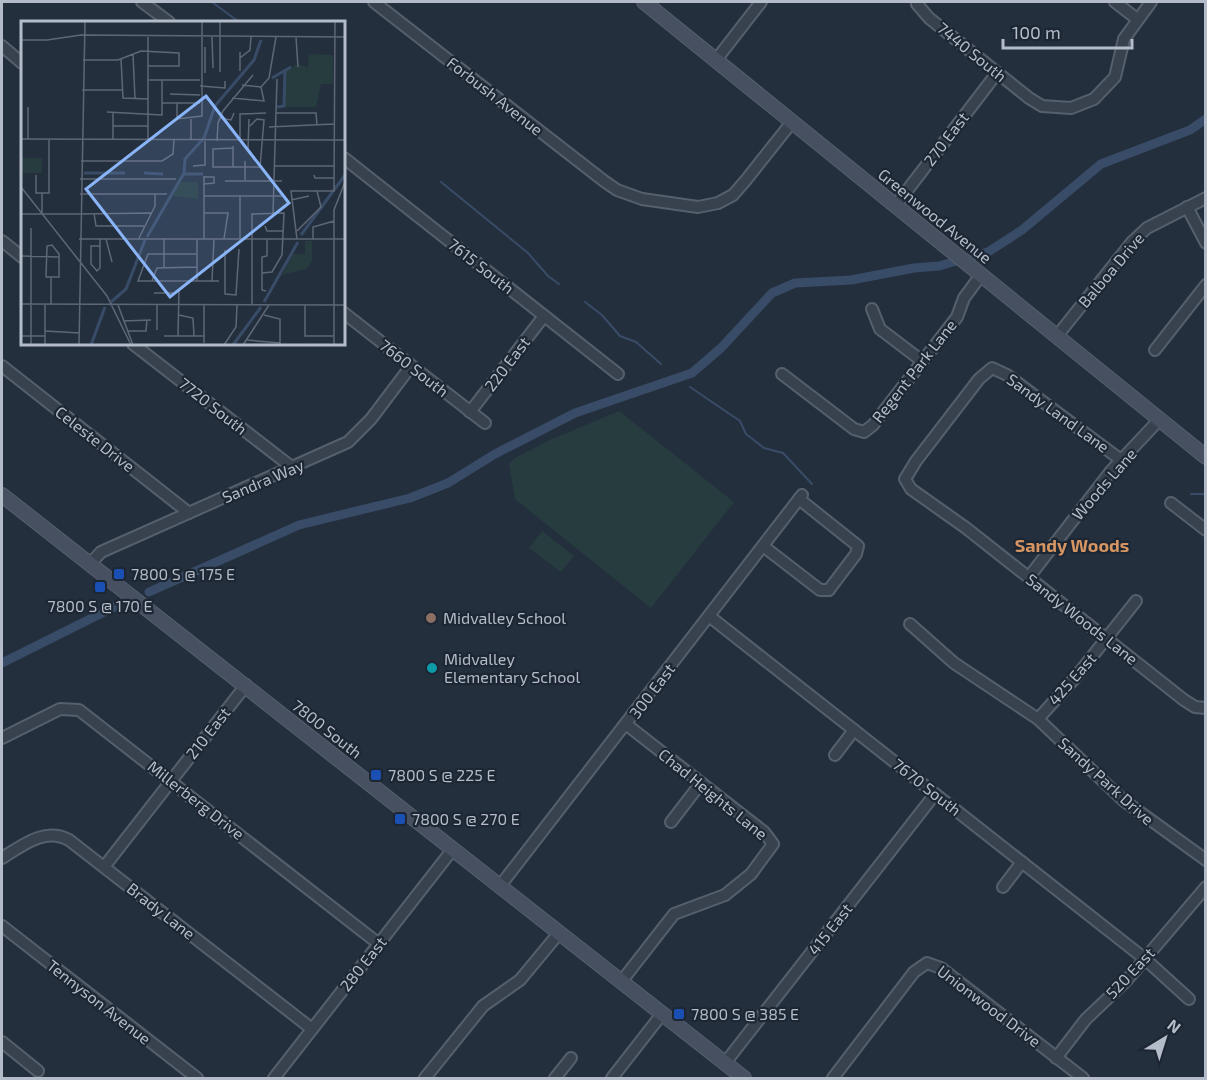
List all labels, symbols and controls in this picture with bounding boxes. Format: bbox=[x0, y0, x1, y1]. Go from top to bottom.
scale bar bbox=[1003, 12, 1132, 50]
street label: 7440 South bbox=[934, 18, 1011, 85]
inset map bbox=[21, 21, 345, 345]
text: 100 m bbox=[1012, 21, 1061, 43]
street label: Forbush Avenue bbox=[444, 52, 547, 139]
street label: 270 East bbox=[919, 108, 972, 169]
street label: Greenwood Avenue bbox=[875, 164, 996, 267]
street label: Balboa Drive bbox=[1074, 228, 1147, 311]
street label: 7615 South bbox=[445, 234, 518, 297]
street label: Regent Park Lane bbox=[867, 315, 960, 426]
street label: 220 East bbox=[480, 333, 533, 395]
street label: 7660 South bbox=[376, 335, 453, 400]
street label: Sandy Land Lane bbox=[1003, 369, 1113, 456]
street label: 7720 South bbox=[175, 373, 251, 438]
street label: Celeste Drive bbox=[52, 402, 139, 475]
street label: Woods Lane bbox=[1067, 444, 1140, 523]
street label: Sandra Way bbox=[219, 455, 307, 506]
district label: Sandy Woods bbox=[1015, 534, 1129, 556]
place label: 7800 S @ 175 E bbox=[131, 564, 235, 583]
marker: 7800 S @ 175 E bbox=[112, 567, 126, 581]
street label: Sandy Woods Lane bbox=[1023, 569, 1142, 668]
marker: 7800 S @ 170 E bbox=[93, 580, 107, 594]
place label: 7800 S @ 170 E bbox=[47, 596, 153, 615]
place label: Midvalley School bbox=[443, 608, 566, 627]
marker: Midvalley School bbox=[424, 611, 438, 625]
place label: Midvalley Elementary School bbox=[444, 649, 580, 686]
street label: 425 East bbox=[1044, 649, 1099, 709]
street label: 300 East bbox=[625, 660, 678, 722]
marker: Midvalley Elementary School bbox=[425, 661, 439, 675]
street label: 7800 South bbox=[289, 695, 366, 762]
street label: 210 East bbox=[181, 703, 234, 762]
street label: Sandy Park Drive bbox=[1055, 733, 1158, 829]
street label: Chad Heights Lane bbox=[655, 744, 771, 843]
street label: 7670 South bbox=[889, 754, 965, 819]
street label: Millerberg Drive bbox=[144, 756, 248, 843]
place label: 7800 S @ 225 E bbox=[388, 765, 495, 784]
marker: 7800 S @ 225 E bbox=[369, 768, 383, 782]
place label: 7800 S @ 270 E bbox=[412, 809, 520, 828]
marker: 7800 S @ 270 E bbox=[393, 812, 407, 826]
street label: Brady Lane bbox=[124, 878, 199, 943]
street label: 415 East bbox=[804, 899, 856, 958]
street label: 280 East bbox=[335, 933, 390, 995]
street label: 520 East bbox=[1101, 943, 1158, 1002]
street label: Tennyson Avenue bbox=[44, 955, 155, 1048]
street label: Unionwood Drive bbox=[934, 961, 1045, 1051]
place label: 7800 S @ 385 E bbox=[691, 1004, 799, 1023]
marker: 7800 S @ 385 E bbox=[672, 1007, 686, 1021]
north arrow bbox=[1135, 1008, 1195, 1068]
text: N bbox=[1164, 1015, 1185, 1037]

